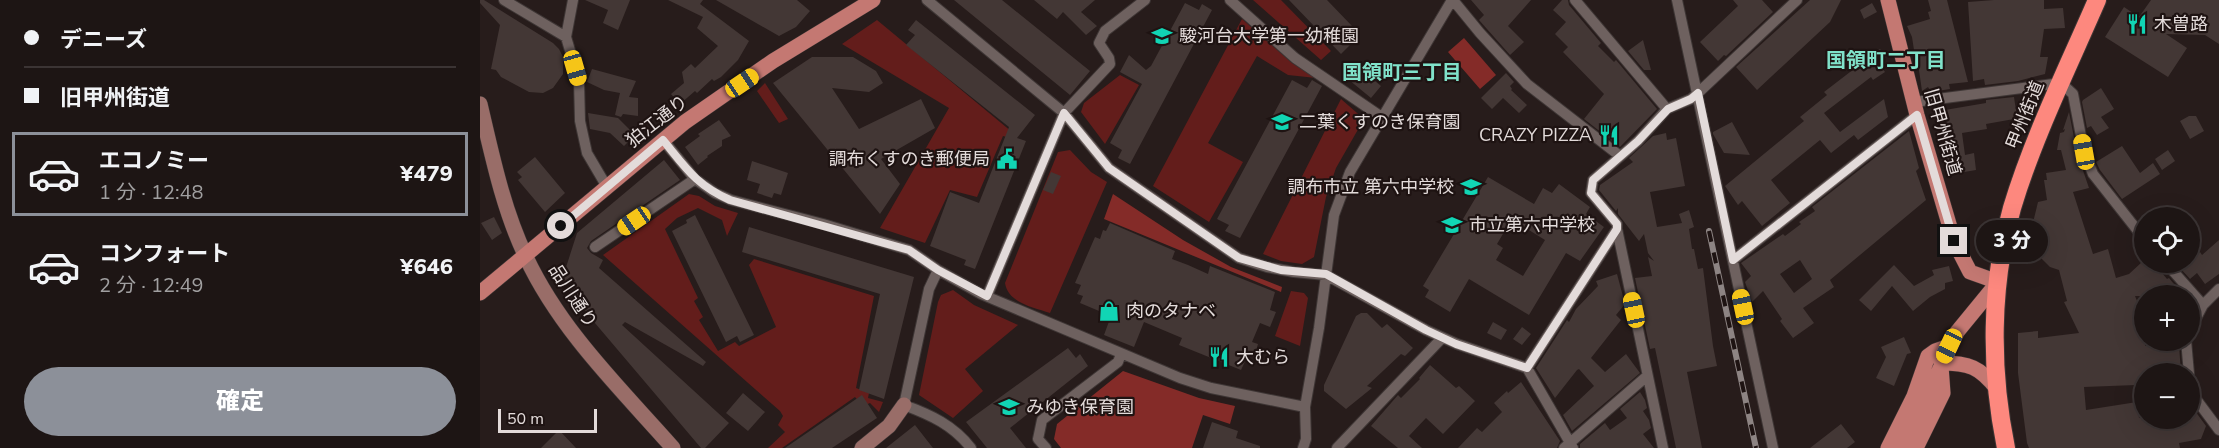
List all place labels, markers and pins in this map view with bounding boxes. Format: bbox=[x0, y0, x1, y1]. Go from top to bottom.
restaurant icon: 木曽路 bbox=[2125, 12, 2149, 36]
place label: 木曽路 bbox=[2154, 12, 2208, 36]
school or university icon: 駿河台大学第一幼稚園 bbox=[1150, 24, 1174, 48]
place label: 駿河台大学第一幼稚園 bbox=[1179, 24, 1359, 48]
school or university icon: 二葉くすのき保育園 bbox=[1270, 110, 1294, 134]
place label: 二葉くすのき保育園 bbox=[1299, 110, 1460, 134]
place label: CRAZY PIZZA bbox=[1479, 123, 1592, 147]
restaurant icon: CRAZY PIZZA bbox=[1597, 123, 1621, 147]
place label: 調布くすのき郵便局 bbox=[829, 147, 990, 171]
public building icon: 調布くすのき郵便局 bbox=[995, 147, 1019, 171]
place label: 調布市立 第六中学校 bbox=[1287, 175, 1454, 199]
school or university icon: 調布市立 第六中学校 bbox=[1459, 175, 1483, 199]
school or university icon: 市立第六中学校 bbox=[1440, 213, 1464, 237]
place label: 市立第六中学校 bbox=[1469, 213, 1595, 237]
shop icon: 肉のタナベ bbox=[1097, 299, 1121, 323]
place label: 肉のタナベ bbox=[1126, 299, 1216, 323]
restaurant icon: 大むら bbox=[1207, 345, 1231, 369]
place label: 大むら bbox=[1236, 345, 1290, 369]
school or university icon: みゆき保育園 bbox=[997, 395, 1021, 419]
place label: みゆき保育園 bbox=[1026, 395, 1134, 419]

